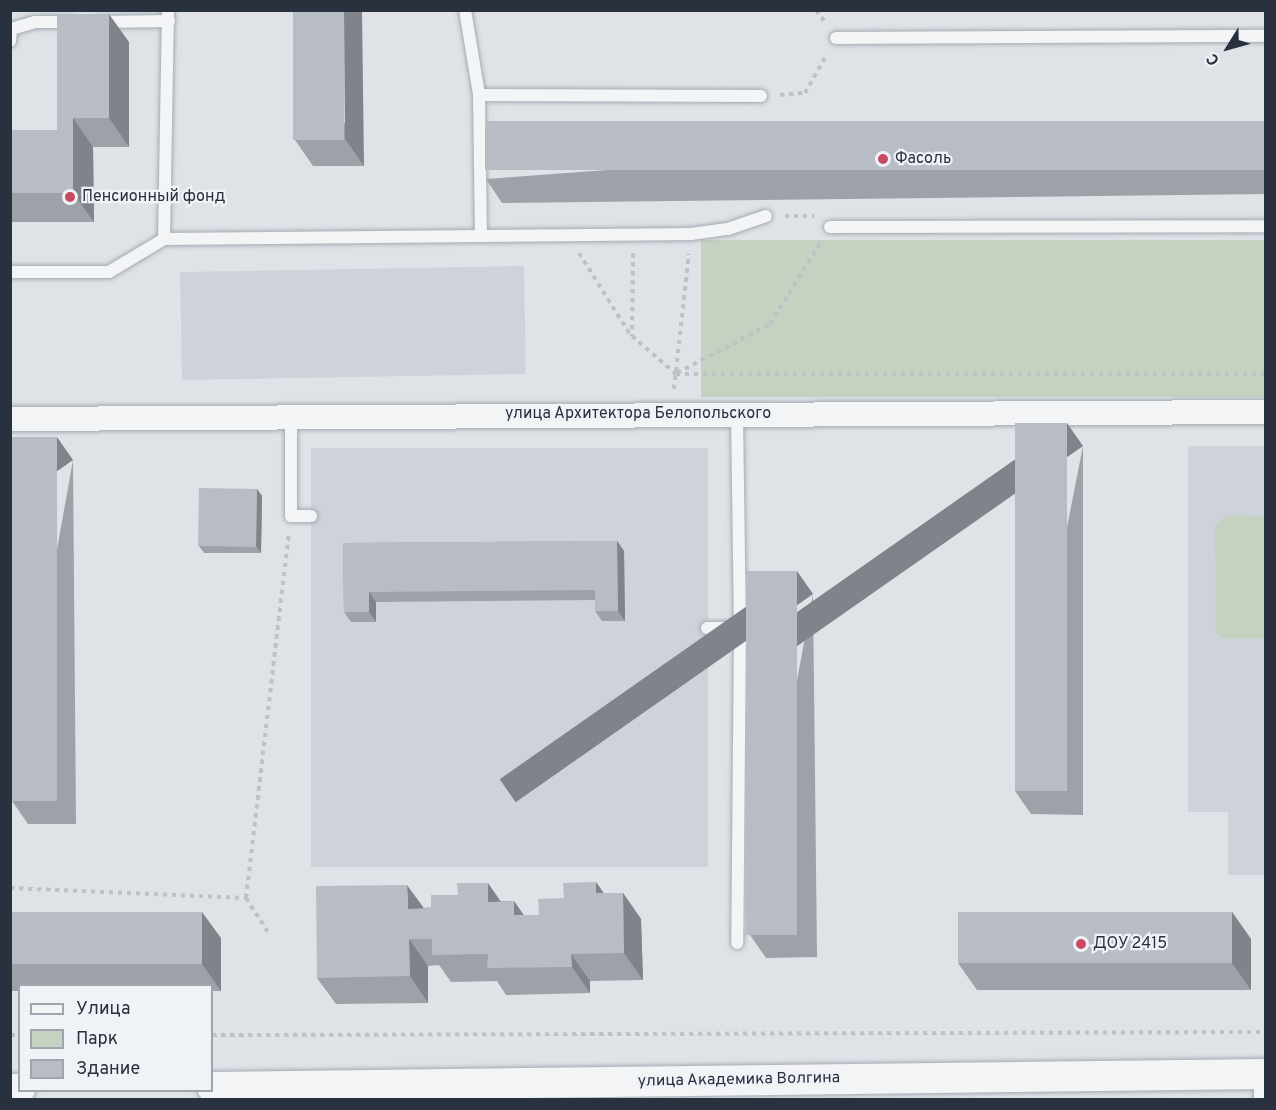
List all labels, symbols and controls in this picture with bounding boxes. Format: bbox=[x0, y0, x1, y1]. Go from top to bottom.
north arrow bbox=[1198, 18, 1258, 78]
text: С bbox=[1203, 49, 1225, 69]
place label: Фасоль bbox=[895, 149, 951, 169]
marker: Фасоль bbox=[876, 152, 890, 166]
place label: Пенсионный фонд bbox=[82, 187, 225, 207]
marker: Пенсионный фонд bbox=[63, 190, 77, 204]
street label: улица Архитектора Белопольского bbox=[505, 404, 771, 424]
place label: ДОУ 2415 bbox=[1093, 934, 1168, 954]
marker: ДОУ 2415 bbox=[1074, 937, 1088, 951]
legend bbox=[18, 984, 213, 1092]
text: Улица bbox=[76, 998, 130, 1021]
text: Парк bbox=[76, 1028, 118, 1051]
text: Здание bbox=[76, 1058, 140, 1081]
street label: улица Академика Волгина bbox=[637, 1069, 841, 1091]

